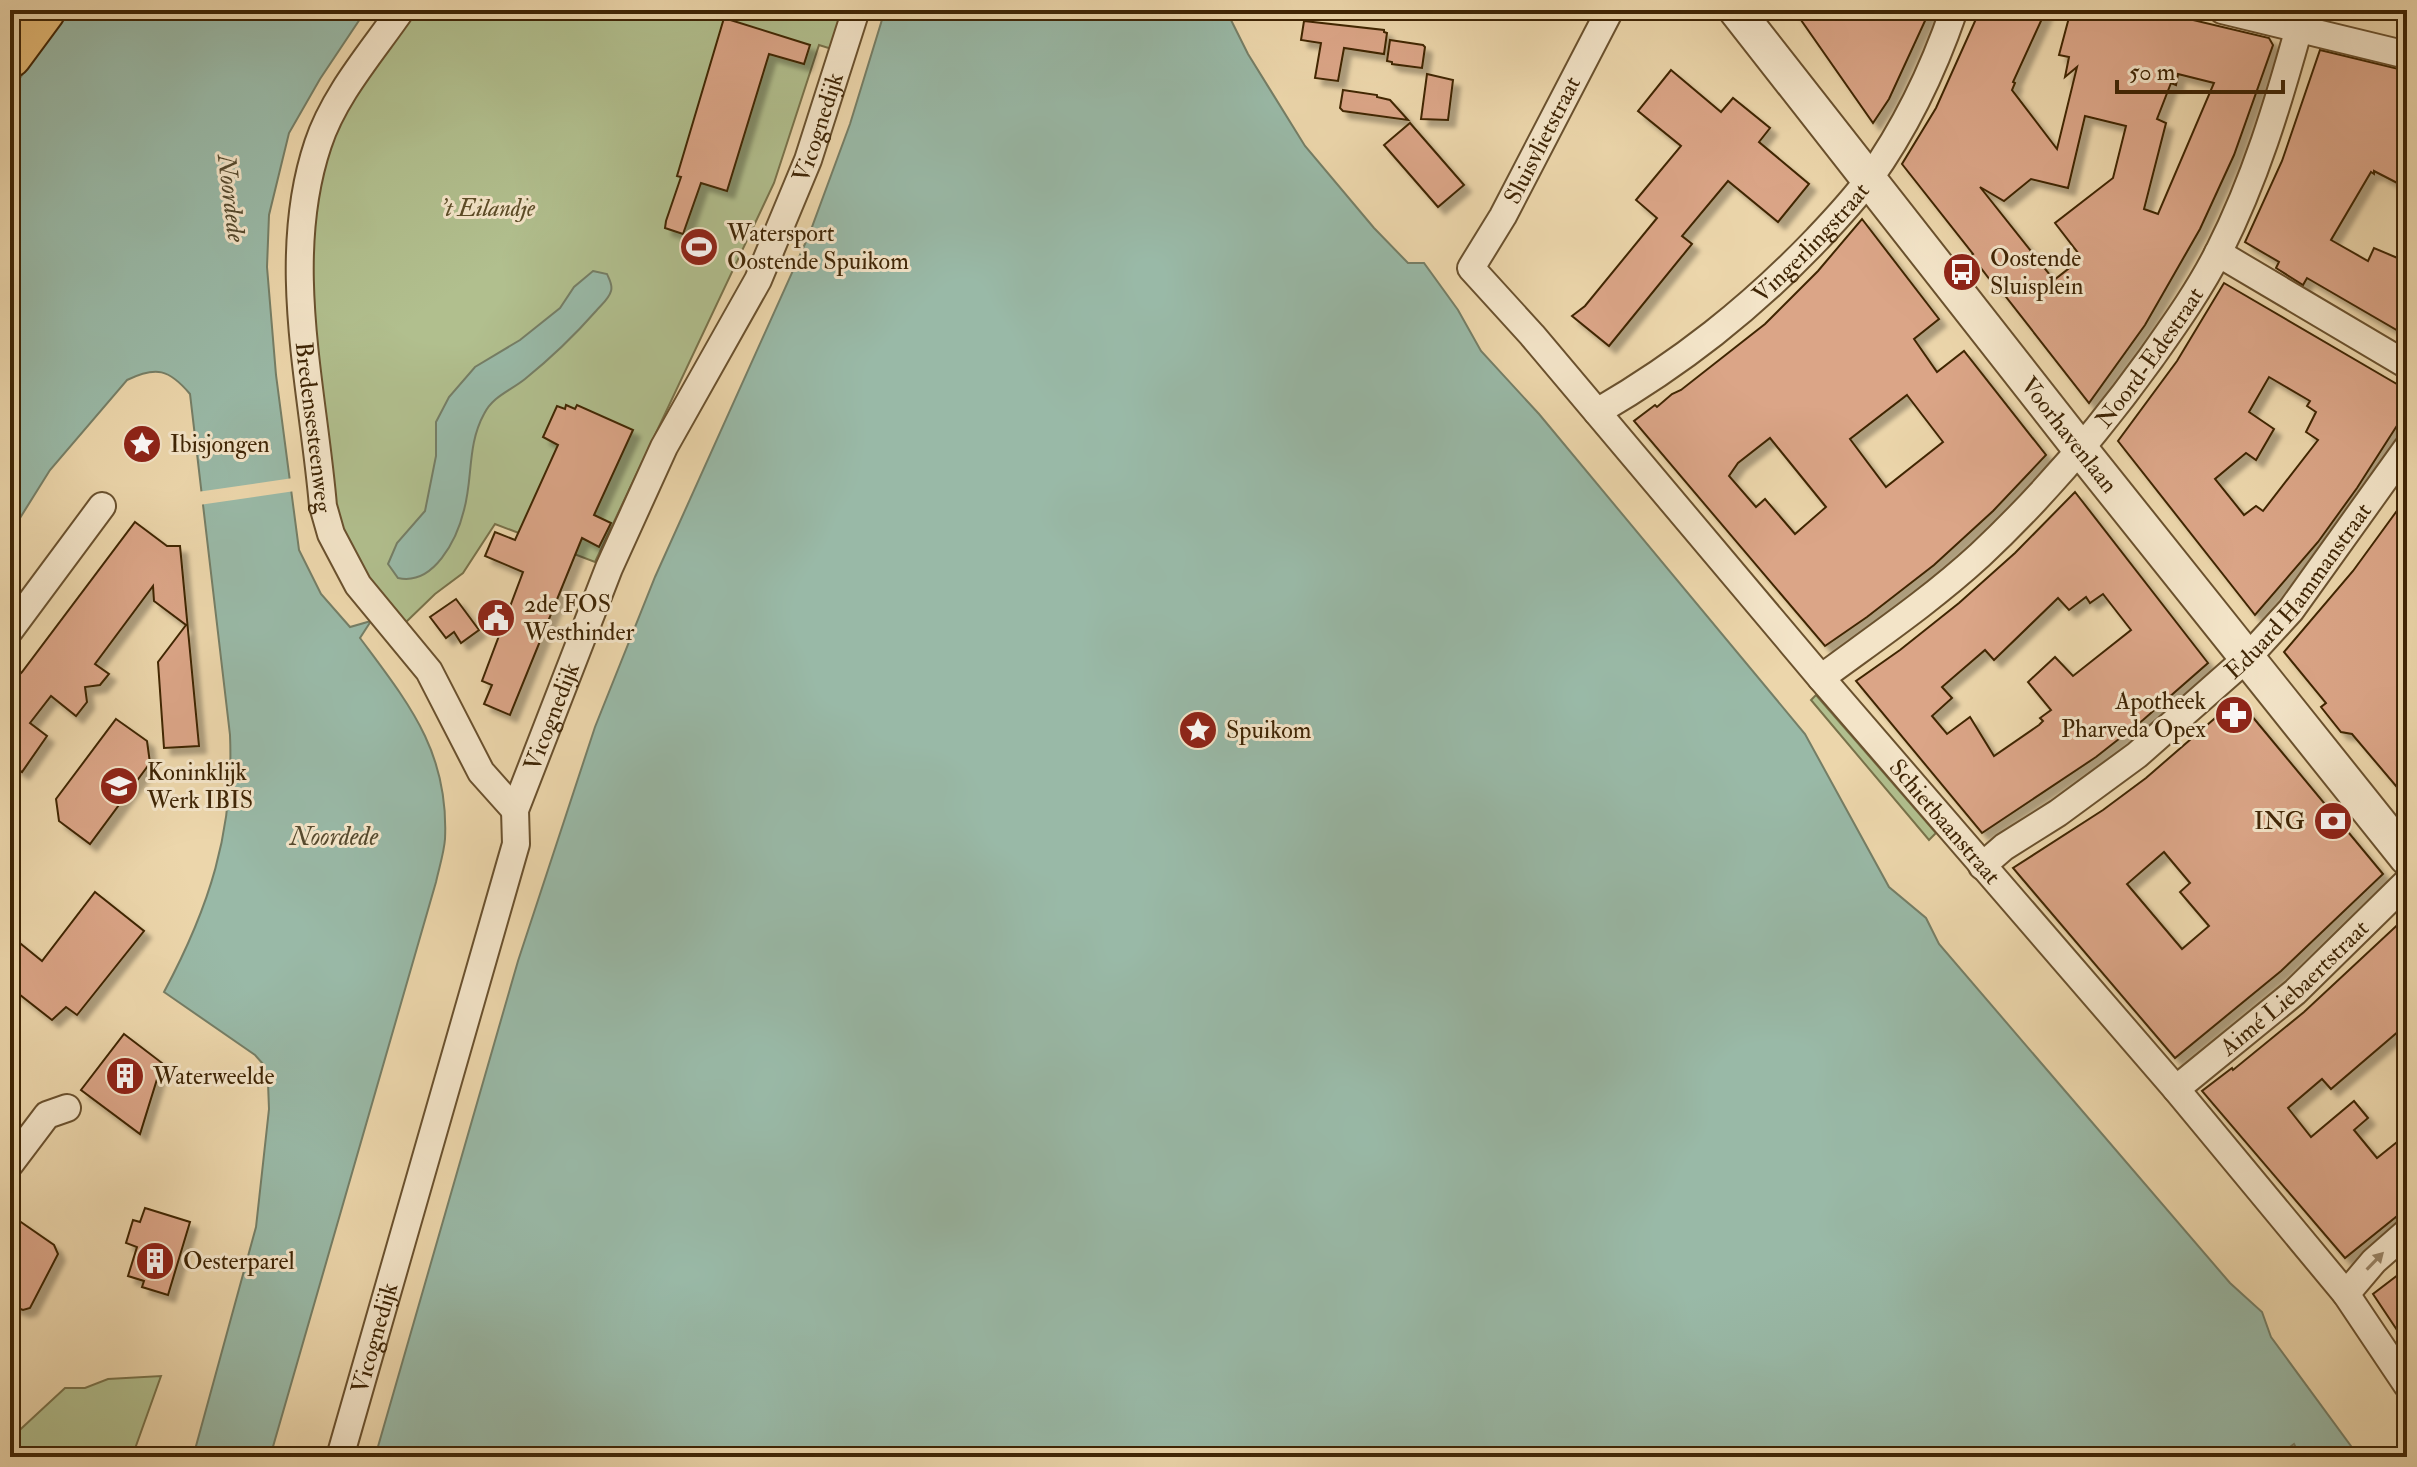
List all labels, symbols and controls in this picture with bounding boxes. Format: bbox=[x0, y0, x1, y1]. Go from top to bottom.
scale bar bbox=[2117, 44, 2283, 94]
text: 50 m bbox=[2129, 57, 2176, 88]
street label: Vicognedijk bbox=[785, 68, 851, 187]
street label: Sluisvlietstraat bbox=[1497, 71, 1588, 209]
water label: Noordede bbox=[210, 150, 252, 244]
street label: Vingerlingstraat bbox=[1746, 176, 1877, 310]
park label: 't Eilandje bbox=[441, 193, 536, 224]
place label: Watersport Oostende Spuikom bbox=[726, 218, 909, 277]
sports icon: Watersport Oostende Spuikom bbox=[678, 226, 720, 268]
place label: Oostende Sluisplein bbox=[1990, 243, 2083, 302]
bus stop icon: Oostende Sluisplein bbox=[1941, 251, 1983, 293]
street label: Noord-Edestraat bbox=[2089, 281, 2211, 435]
street label: Bredensesteenweg bbox=[288, 340, 340, 518]
street label: Voorhavenlaan bbox=[2013, 371, 2124, 500]
place icon: Ibisjongen bbox=[121, 423, 163, 465]
place label: Ibisjongen bbox=[170, 429, 270, 460]
street label: Eduard Hammanstraat bbox=[2218, 496, 2379, 686]
place label: 2de FOS Westhinder bbox=[523, 589, 634, 648]
public building icon: 2de FOS Westhinder bbox=[475, 597, 517, 639]
street label: Vicognedijk bbox=[517, 658, 587, 775]
place label: Apotheek Pharveda Opex bbox=[2061, 686, 2207, 745]
pharmacy icon: Apotheek Pharveda Opex bbox=[2213, 694, 2255, 736]
place icon: Spuikom bbox=[1177, 709, 1219, 751]
place label: Spuikom bbox=[1226, 715, 1312, 746]
street label: Schietbaanstraat bbox=[1882, 753, 2008, 891]
place label: Koninklijk Werk IBIS bbox=[146, 757, 253, 816]
school or university icon: Koninklijk Werk IBIS bbox=[98, 765, 140, 807]
bank icon: ING bbox=[2312, 800, 2354, 842]
place label: ING bbox=[2254, 806, 2305, 837]
water label: Noordede bbox=[288, 821, 378, 853]
street label: Aimé Liebaertstraat bbox=[2213, 913, 2376, 1063]
building icon: Waterweelde bbox=[104, 1055, 146, 1097]
place label: Waterweelde bbox=[152, 1061, 275, 1092]
building icon: Oesterparel bbox=[134, 1240, 176, 1282]
place label: Oesterparel bbox=[183, 1246, 295, 1277]
one-way arrow bbox=[2365, 1252, 2384, 1271]
street label: Vicognedijk bbox=[344, 1279, 405, 1397]

